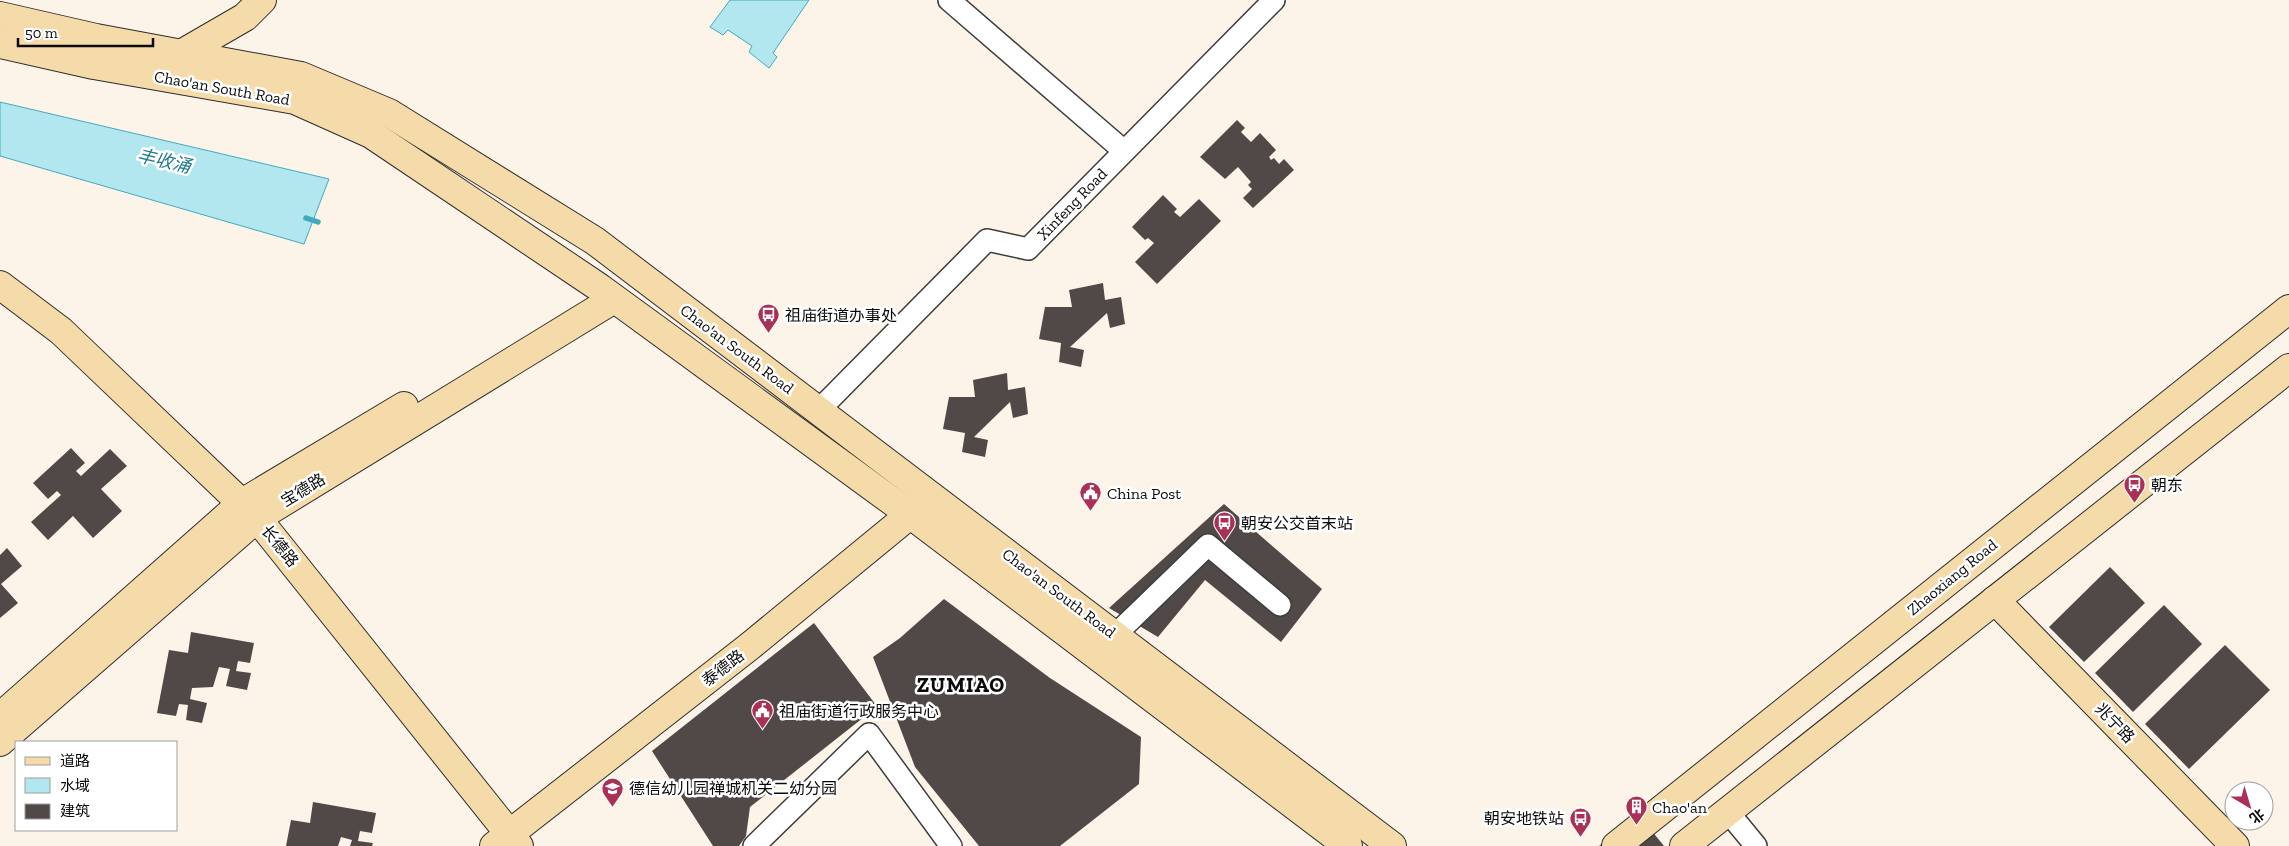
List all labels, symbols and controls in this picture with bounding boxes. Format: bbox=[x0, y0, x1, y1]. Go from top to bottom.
scale bar bbox=[18, 15, 152, 47]
text: 50 m bbox=[25, 24, 58, 42]
street label: Chao'an South Road bbox=[153, 67, 291, 109]
water label: 丰收涌 bbox=[135, 144, 195, 178]
street label: Xinfeng Road bbox=[1033, 164, 1111, 244]
street label: Chao'an South Road bbox=[677, 300, 798, 398]
bus stop icon: 祖庙街道办事处 bbox=[757, 303, 781, 334]
place label: 祖庙街道办事处 bbox=[785, 306, 897, 325]
street label: 宝德路 bbox=[278, 469, 328, 511]
bus stop icon: 朝东 bbox=[2123, 473, 2147, 504]
place label: 朝东 bbox=[2151, 476, 2183, 495]
public building icon: China Post bbox=[1079, 481, 1103, 512]
place label: China Post bbox=[1107, 484, 1181, 503]
bus stop icon: 朝安公交首末站 bbox=[1213, 511, 1237, 542]
place label: 朝安公交首末站 bbox=[1241, 514, 1353, 533]
street label: 长德路 bbox=[258, 521, 302, 571]
street label: Zhaoxiang Road bbox=[1903, 535, 2001, 619]
street label: Chao'an South Road bbox=[999, 544, 1120, 642]
street label: 泰德路 bbox=[698, 646, 748, 690]
district label: ZUMIAO bbox=[917, 672, 1005, 697]
public building icon: 祖庙街道行政服务中心 bbox=[751, 699, 775, 730]
street label: 兆宁路 bbox=[2091, 699, 2139, 747]
place label: 祖庙街道行政服务中心 bbox=[779, 702, 939, 721]
legend bbox=[15, 741, 178, 831]
text: 道路 bbox=[60, 752, 90, 770]
school or university icon: 德信幼儿园禅城机关二幼分园 bbox=[601, 776, 625, 807]
text: 水域 bbox=[60, 777, 90, 795]
place label: 德信幼儿园禅城机关二幼分园 bbox=[629, 779, 837, 798]
north arrow bbox=[2224, 781, 2274, 831]
building icon: Chao'an bbox=[1624, 795, 1648, 826]
place label: Chao'an bbox=[1652, 798, 1708, 817]
text: 建筑 bbox=[60, 802, 90, 820]
text: 北 bbox=[2246, 805, 2267, 827]
bus stop icon: 朝安地铁站 bbox=[1568, 806, 1592, 837]
place label: 朝安地铁站 bbox=[1484, 809, 1564, 828]

